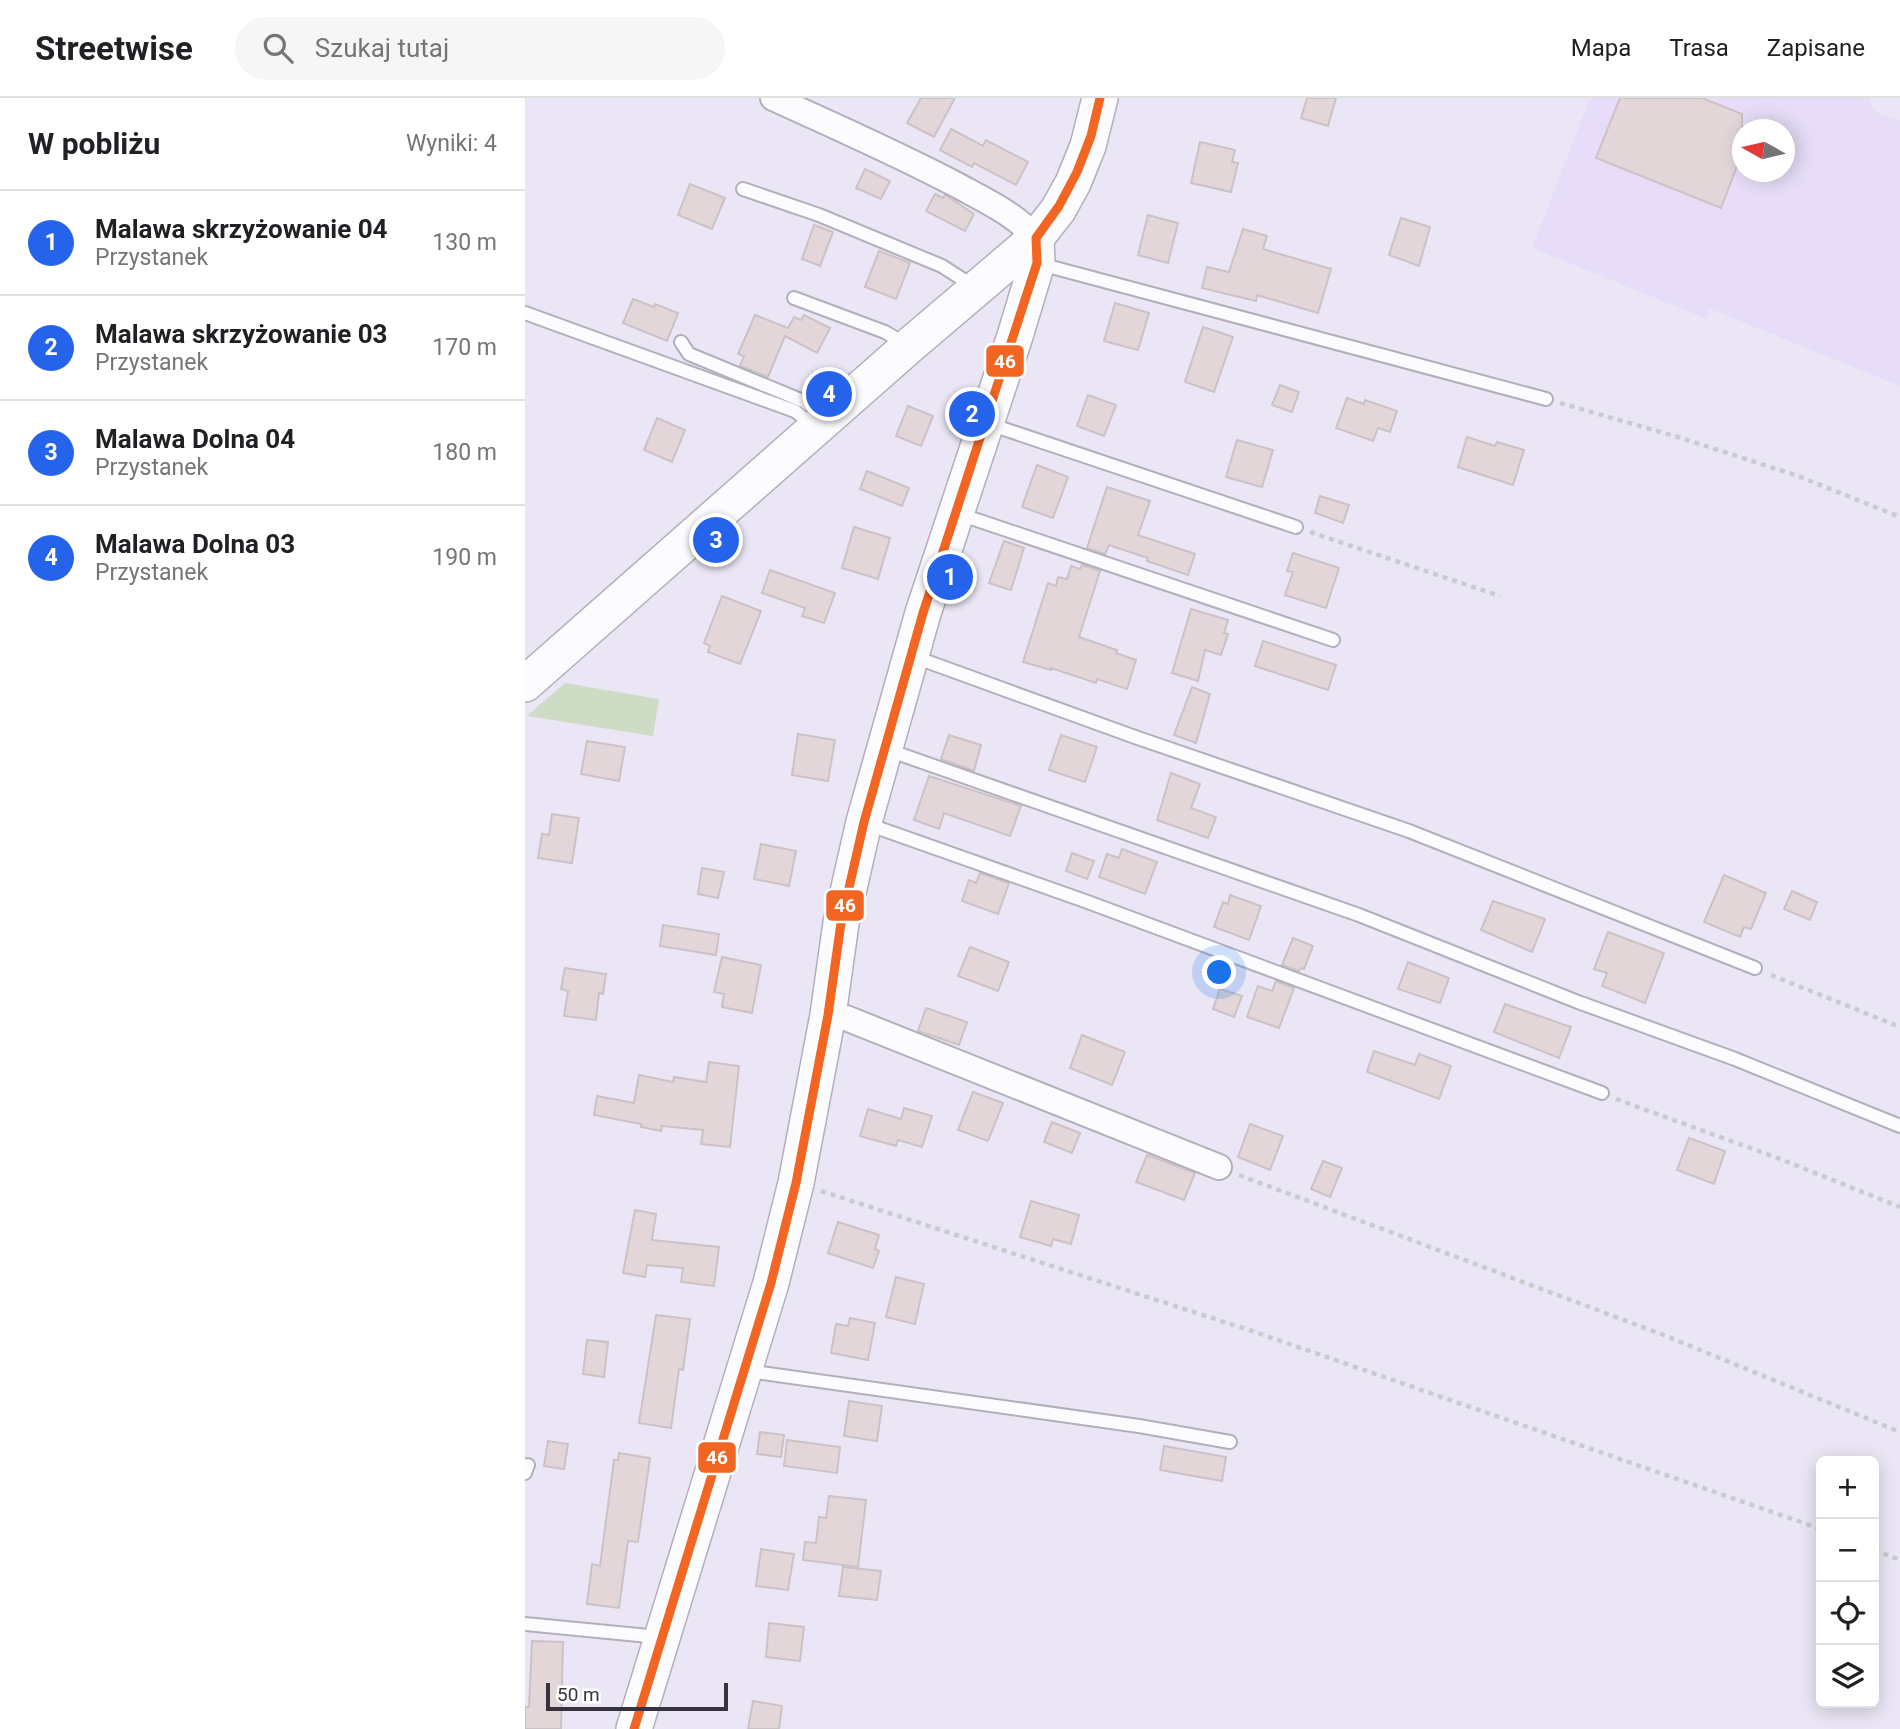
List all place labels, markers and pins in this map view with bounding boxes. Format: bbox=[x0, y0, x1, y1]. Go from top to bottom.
pin: 4 bbox=[806, 368, 852, 420]
pin: 2 bbox=[949, 388, 995, 440]
pin: 3 bbox=[693, 514, 739, 566]
pin: 1 bbox=[927, 551, 973, 603]

